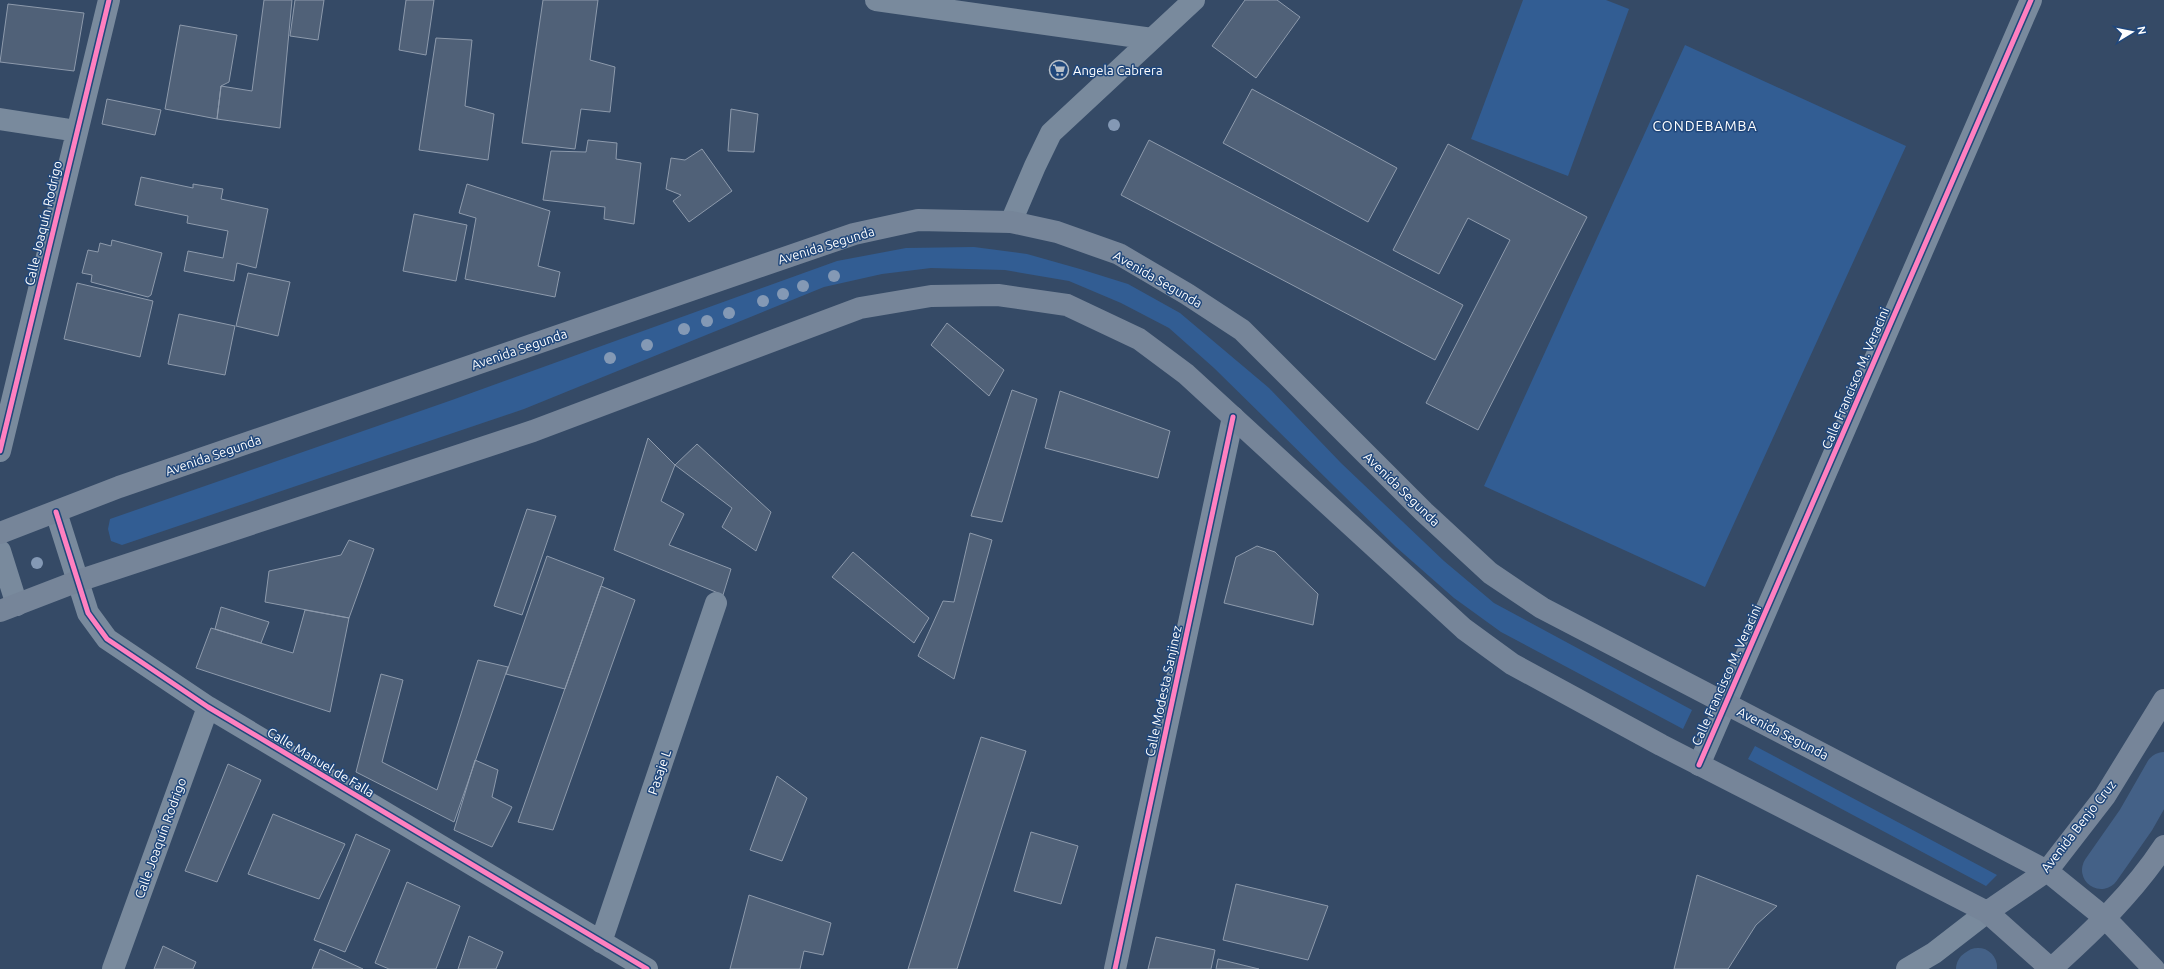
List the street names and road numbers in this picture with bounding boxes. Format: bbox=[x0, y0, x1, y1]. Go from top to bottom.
street label: Calle Joaquín Rodrigo bbox=[22, 159, 64, 287]
street label: Avenida Segunda bbox=[776, 224, 876, 266]
street label: Avenida Segunda bbox=[1111, 248, 1205, 310]
street label: Calle Francisco M. Veracini bbox=[1819, 305, 1891, 451]
street label: Avenida Segunda bbox=[469, 326, 569, 372]
street label: Avenida Segunda bbox=[163, 432, 263, 478]
street label: Avenida Segunda bbox=[1361, 449, 1443, 529]
street label: Calle Francisco M. Veracini bbox=[1689, 602, 1763, 748]
street label: Calle Modesta Sanjinez bbox=[1142, 624, 1184, 758]
street label: Avenida Segunda bbox=[1735, 704, 1831, 762]
street label: Calle Manuel de Falla bbox=[265, 724, 377, 800]
street label: Pasaje L bbox=[645, 747, 673, 796]
street label: Calle Joaquín Rodrigo bbox=[132, 776, 188, 900]
street label: Avenida Benjo Cruz bbox=[2038, 777, 2118, 875]

